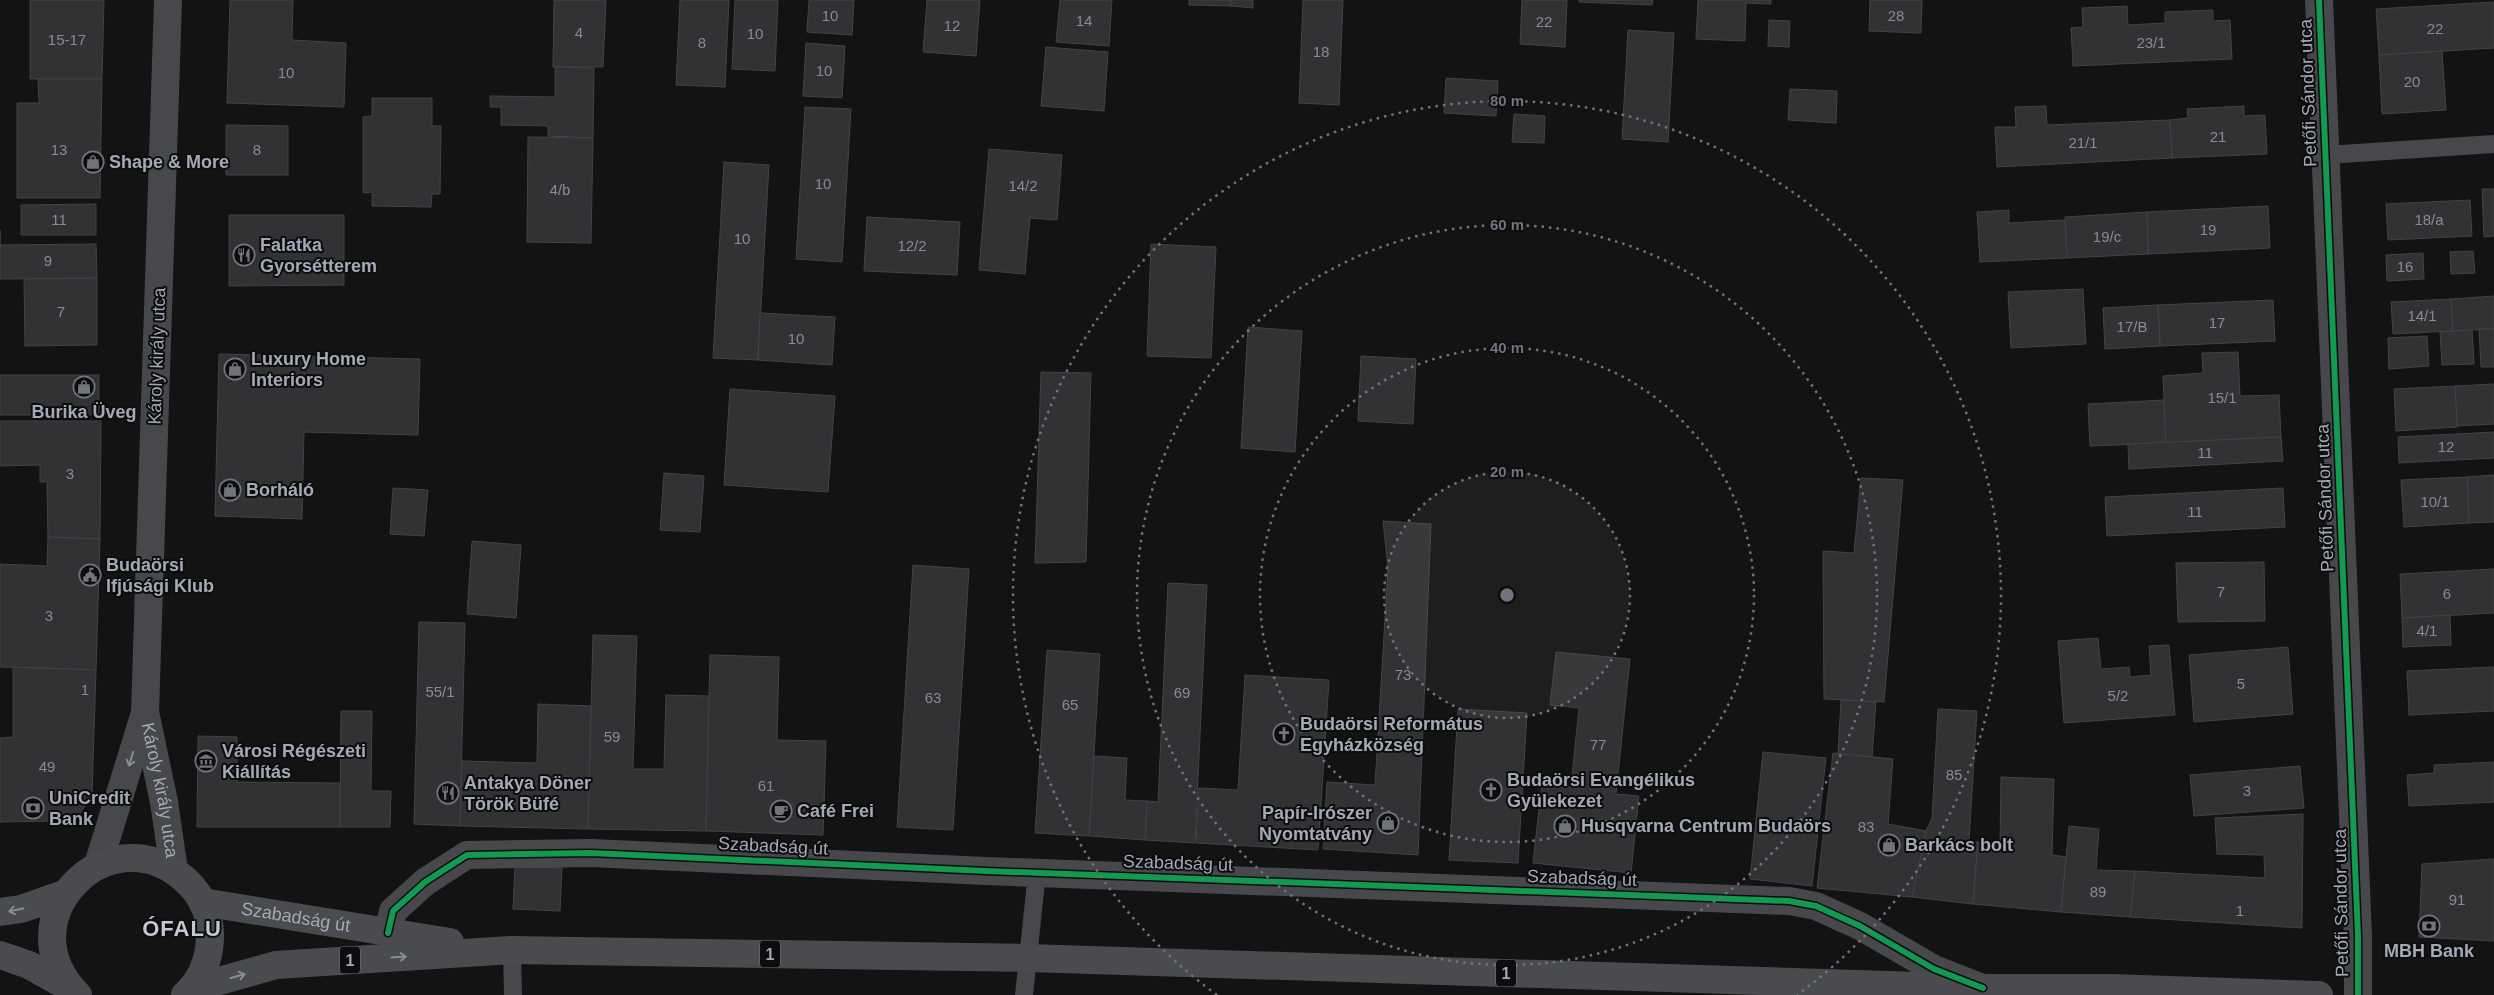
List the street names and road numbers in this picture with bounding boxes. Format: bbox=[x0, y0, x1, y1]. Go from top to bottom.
street label: Petőfi Sándor utca bbox=[2295, 18, 2321, 167]
street label: Károly király utca bbox=[145, 286, 169, 425]
street label: Petőfi Sándor utca bbox=[2312, 423, 2338, 572]
street label: Károly király utca bbox=[137, 721, 182, 860]
street label: Petőfi Sándor utca bbox=[2330, 828, 2352, 977]
street label: Szabadság út bbox=[718, 833, 828, 859]
street label: Szabadság út bbox=[1123, 851, 1233, 875]
street label: Szabadság út bbox=[1527, 866, 1637, 890]
street label: Szabadság út bbox=[240, 898, 352, 936]
road number: 1 bbox=[760, 941, 780, 968]
road number: 1 bbox=[340, 946, 360, 974]
road number: 1 bbox=[1496, 960, 1516, 986]

